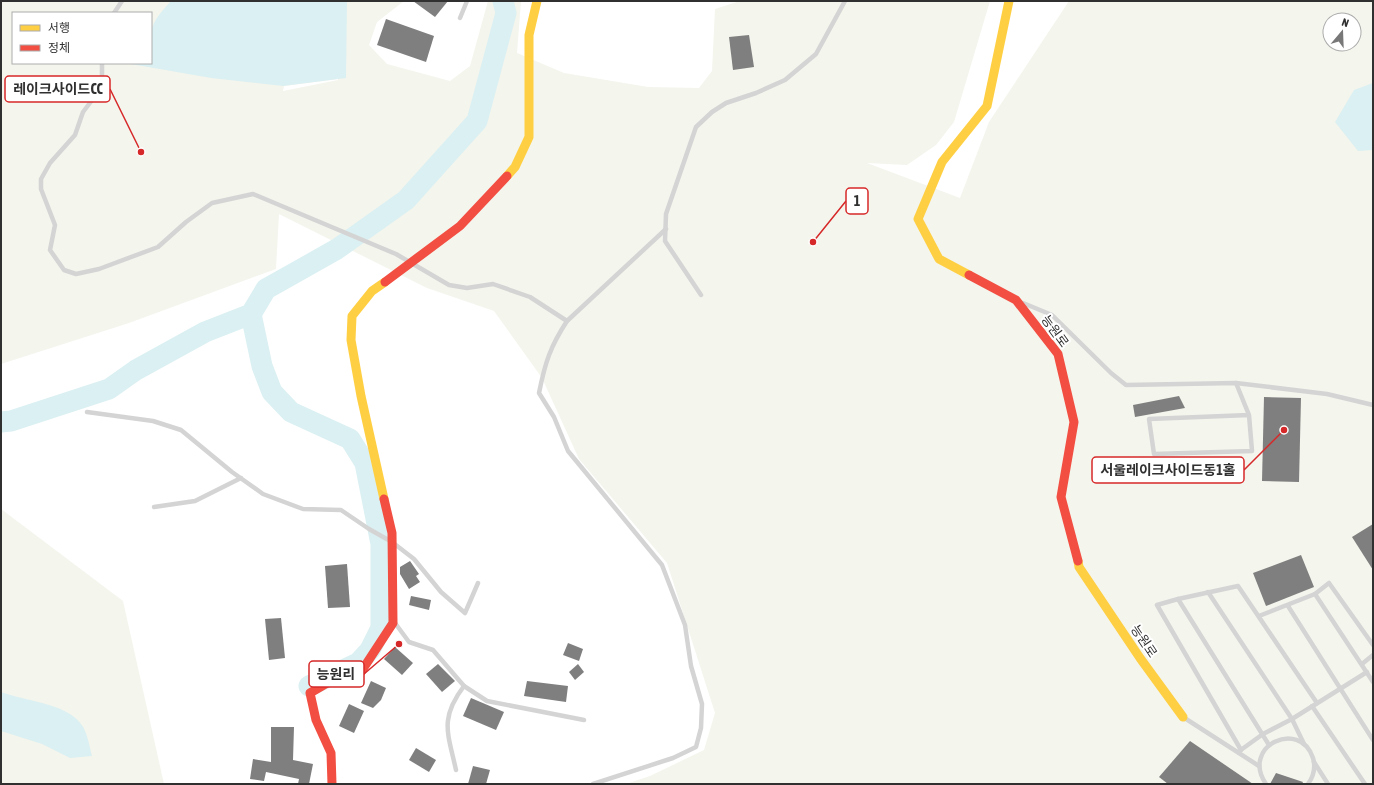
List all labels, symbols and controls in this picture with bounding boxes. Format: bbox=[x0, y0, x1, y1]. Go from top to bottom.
legend bbox=[12, 12, 152, 64]
north arrow bbox=[1322, 12, 1362, 52]
text: N bbox=[1340, 16, 1350, 29]
text: 서행 bbox=[48, 21, 70, 35]
text: 정체 bbox=[48, 41, 70, 55]
callout: 레이크사이드CC bbox=[5, 76, 110, 102]
text: 레이크사이드CC bbox=[13, 81, 103, 97]
callout: 1 bbox=[846, 188, 868, 214]
text: 1 bbox=[854, 193, 861, 209]
street label: 능원로 bbox=[1038, 312, 1072, 350]
callout: 서울레이크사이드동1홀 bbox=[1092, 457, 1244, 483]
text: 서울레이크사이드동1홀 bbox=[1100, 462, 1236, 478]
street label: 능원로 bbox=[1128, 622, 1160, 660]
callout: 능원리 bbox=[309, 661, 364, 687]
text: 능원리 bbox=[317, 666, 355, 682]

